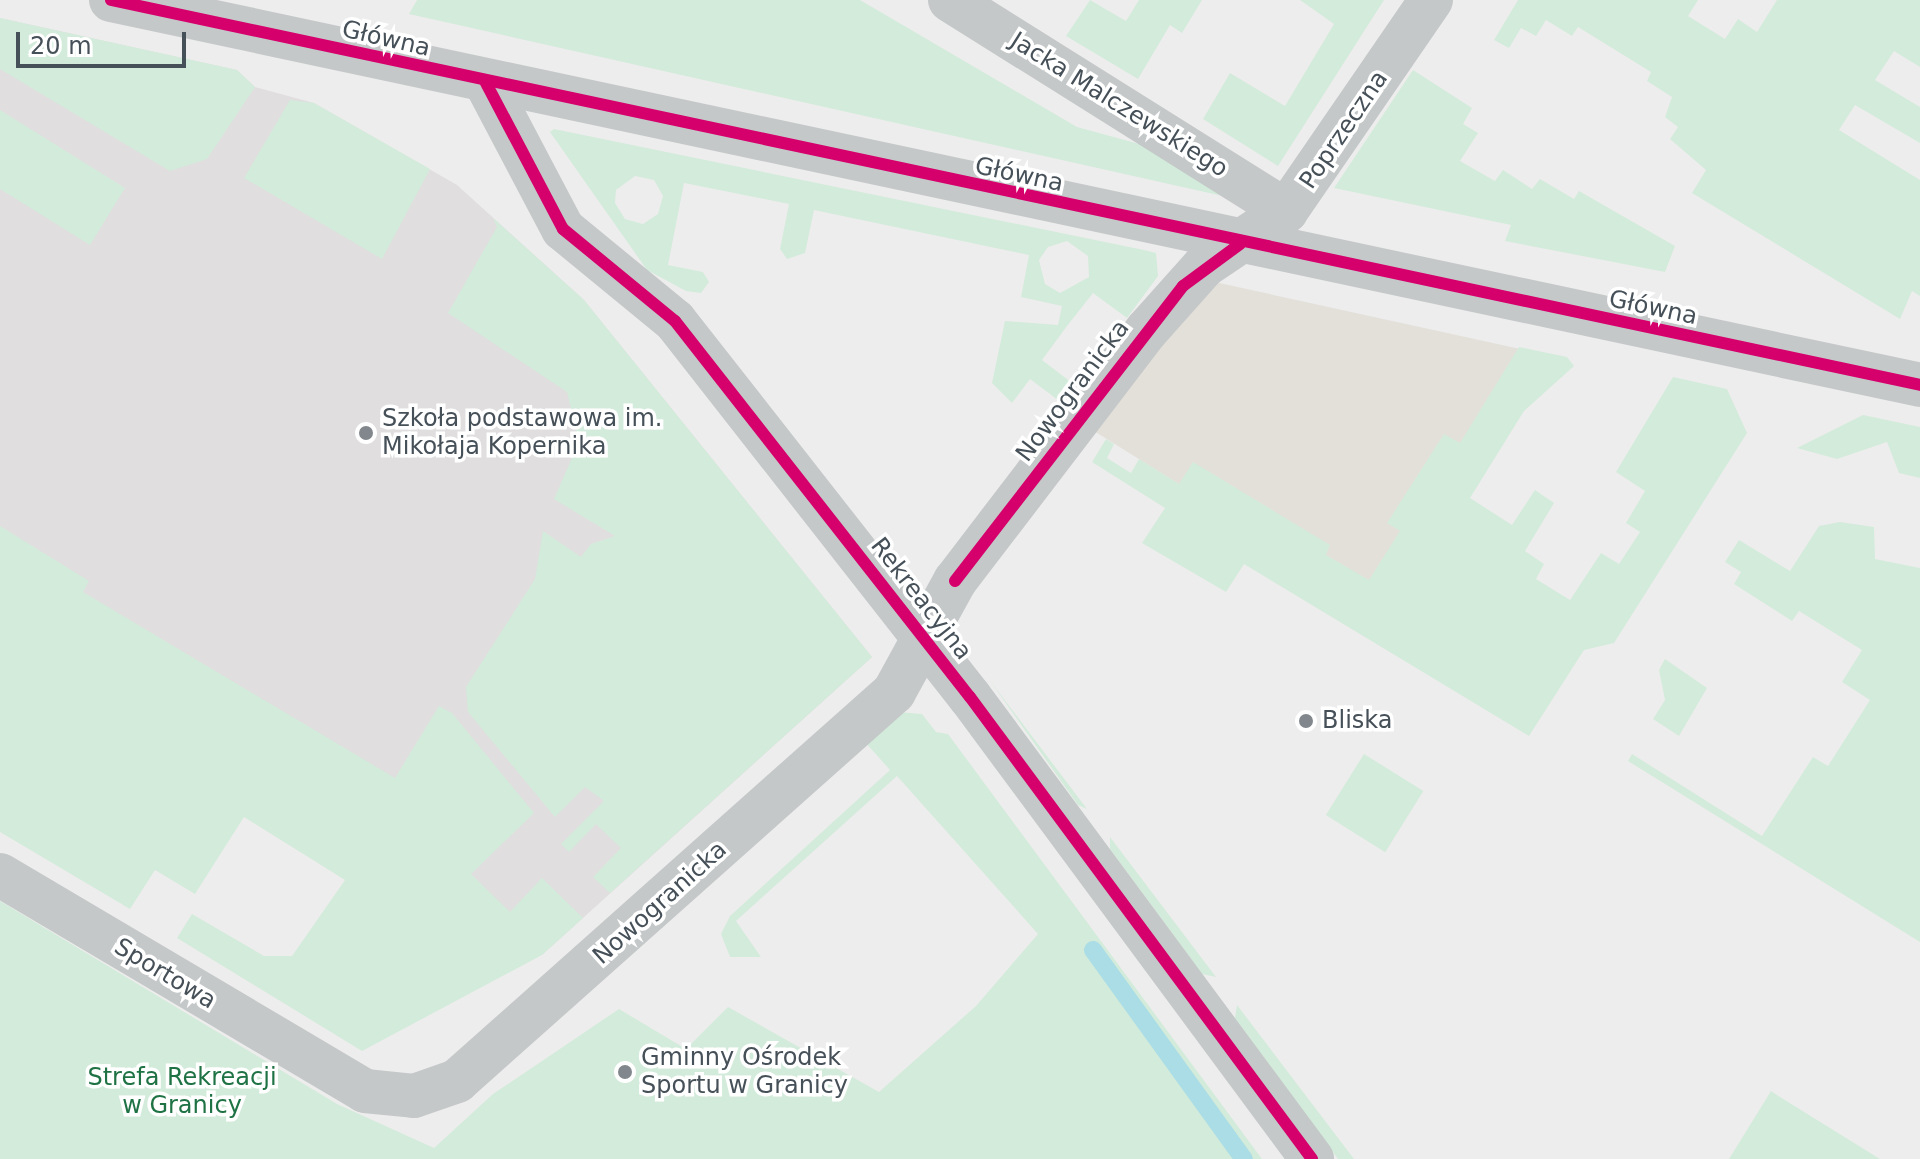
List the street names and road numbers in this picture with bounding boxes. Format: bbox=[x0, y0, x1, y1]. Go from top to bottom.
street label: Główna bbox=[339, 15, 433, 63]
street label: Jacka Malczewskiego bbox=[1005, 26, 1233, 184]
street label: Poprzeczna bbox=[1294, 65, 1394, 195]
street label: Główna bbox=[972, 152, 1066, 198]
street label: Główna bbox=[1606, 285, 1700, 331]
street label: Nowogranicka bbox=[1010, 314, 1136, 468]
street label: Rekreacyjna bbox=[864, 532, 978, 666]
street label: Nowogranicka bbox=[587, 835, 733, 971]
street label: Sportowa bbox=[109, 932, 221, 1016]

